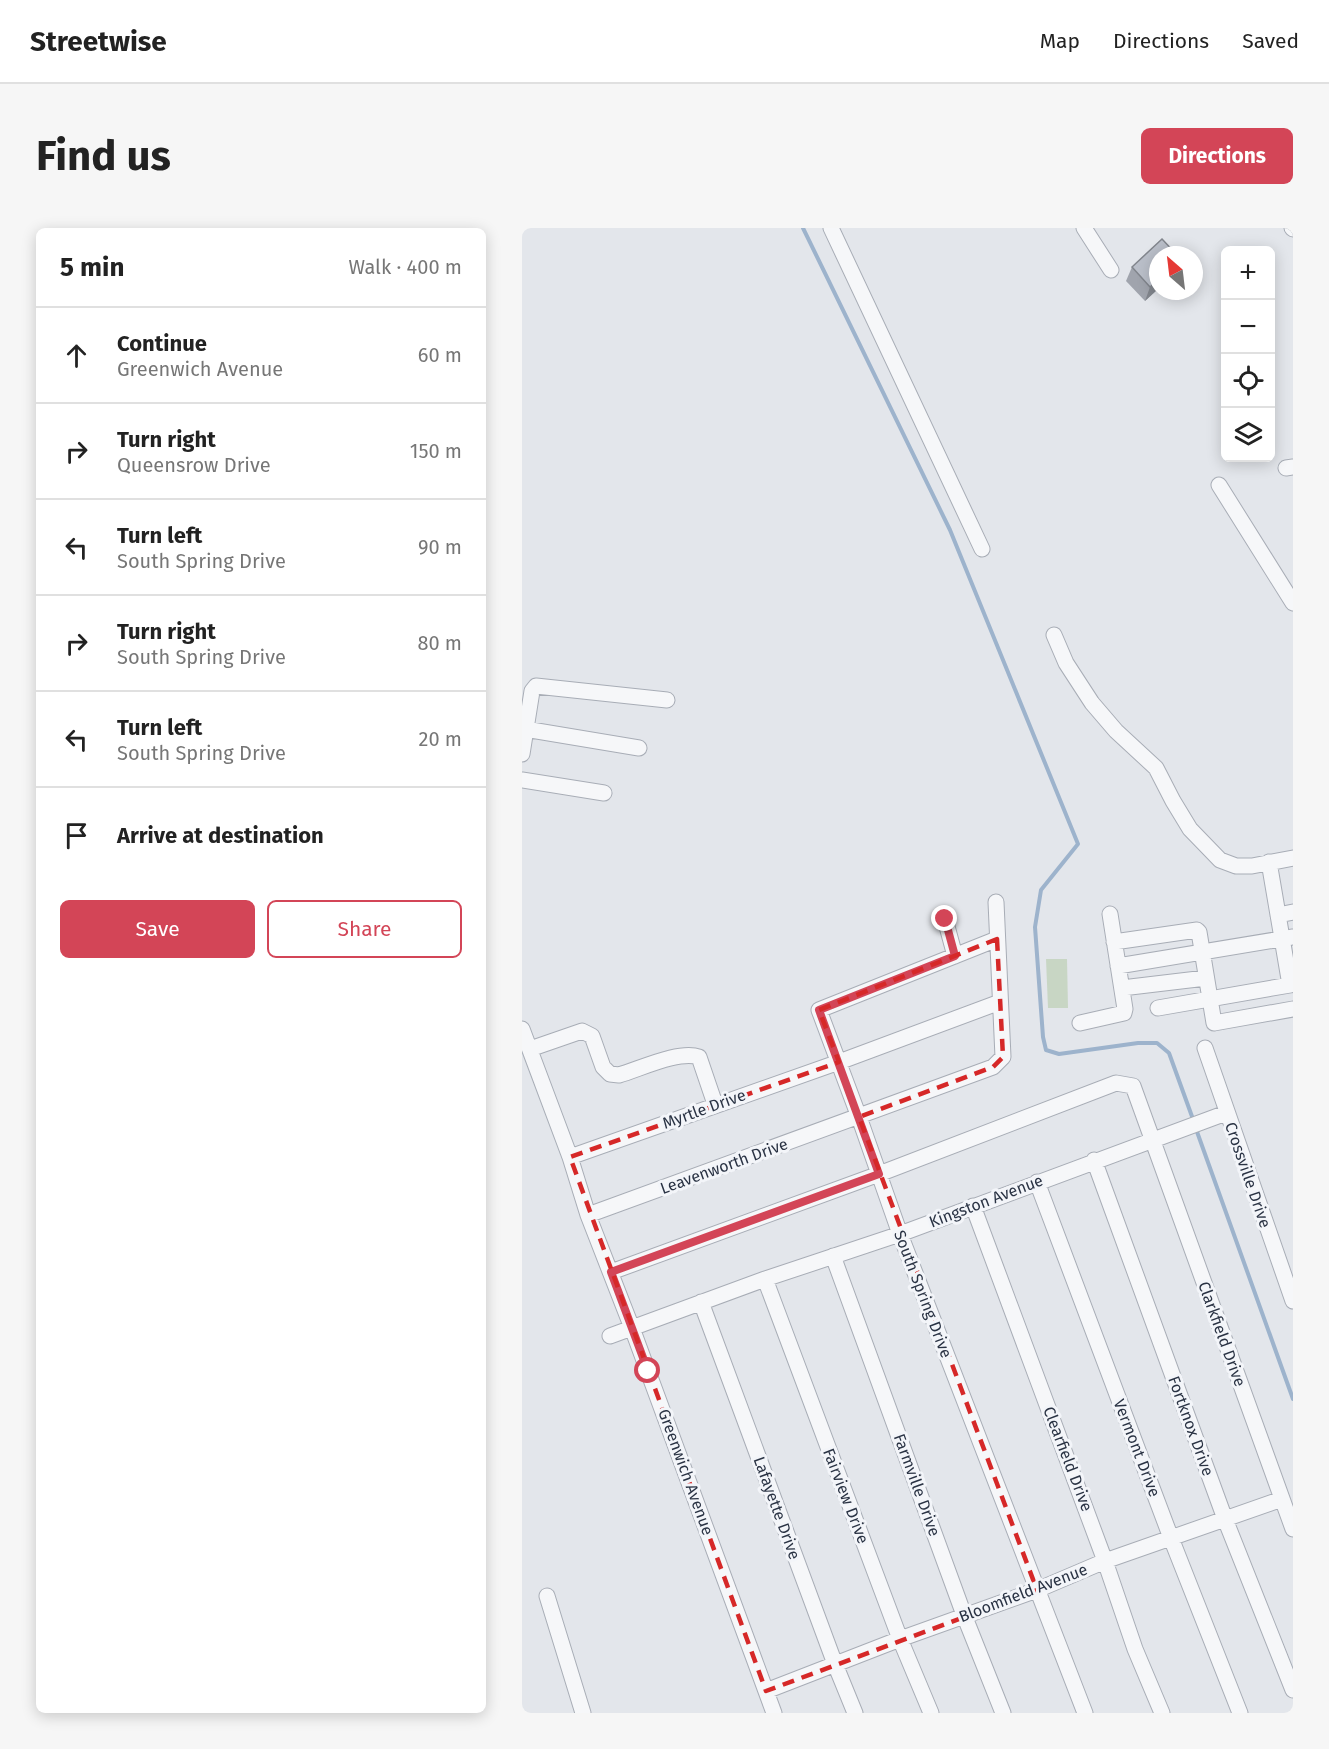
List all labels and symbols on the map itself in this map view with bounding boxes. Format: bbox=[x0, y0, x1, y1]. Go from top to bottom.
north arrow bbox=[1149, 246, 1203, 300]
route end bbox=[931, 905, 957, 931]
street label: Myrtle Drive bbox=[660, 1085, 748, 1133]
street label: Crossville Drive bbox=[1221, 1120, 1275, 1230]
street label: Leavenworth Drive bbox=[658, 1134, 790, 1198]
street label: Kingston Avenue bbox=[926, 1171, 1046, 1231]
street label: South Spring Drive bbox=[890, 1228, 956, 1360]
street label: Clarkfield Drive bbox=[1194, 1279, 1250, 1389]
route start bbox=[634, 1357, 660, 1383]
street label: Fortknox Drive bbox=[1164, 1373, 1218, 1479]
street label: Vermont Drive bbox=[1110, 1396, 1164, 1500]
street label: Clearfield Drive bbox=[1039, 1404, 1097, 1514]
street label: Greenwich Avenue bbox=[654, 1406, 718, 1538]
street label: Farmville Drive bbox=[890, 1431, 944, 1539]
street label: Fairview Drive bbox=[819, 1446, 873, 1546]
street label: Lafayette Drive bbox=[750, 1454, 804, 1562]
street label: Bloomfield Avenue bbox=[956, 1560, 1090, 1626]

